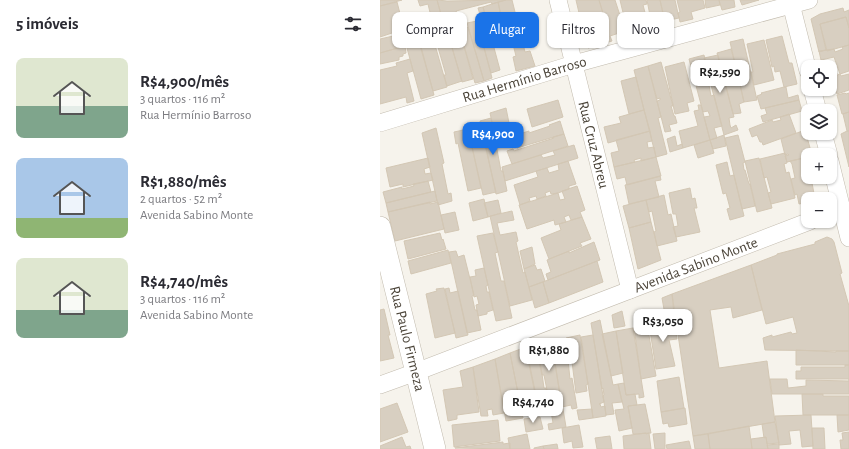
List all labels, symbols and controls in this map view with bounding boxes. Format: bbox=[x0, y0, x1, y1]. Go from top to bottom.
chip: Comprar bbox=[392, 12, 467, 48]
chip: Alugar bbox=[475, 12, 539, 48]
chip: Filtros bbox=[547, 12, 609, 48]
chip: Novo bbox=[617, 12, 674, 48]
icon: filters bbox=[342, 13, 364, 35]
text: 5 imóveis bbox=[16, 15, 79, 32]
street label: Rua Hermínio Barroso bbox=[461, 53, 588, 105]
pin: R$2,590 bbox=[683, 60, 757, 94]
map controls bbox=[801, 60, 837, 228]
button: locate bbox=[801, 60, 837, 96]
text: R$2,590 bbox=[699, 66, 741, 79]
text: R$4,900/mês bbox=[140, 73, 229, 90]
icon: home bbox=[48, 74, 96, 122]
text: 3 quartos · 116 m² bbox=[140, 93, 225, 106]
street label: Rua Cruz Abreu bbox=[576, 99, 612, 190]
button: layers bbox=[801, 104, 837, 140]
text: Rua Hermínio Barroso bbox=[140, 109, 251, 122]
pin: R$4,900 bbox=[456, 122, 530, 156]
text: R$4,900 bbox=[472, 128, 514, 141]
button: + bbox=[801, 148, 837, 184]
text: R$1,880/mês bbox=[140, 173, 226, 190]
icon: home bbox=[48, 174, 96, 222]
button: − bbox=[801, 192, 837, 228]
text: 2 quartos · 52 m² bbox=[140, 193, 222, 206]
text: Avenida Sabino Monte bbox=[140, 209, 253, 222]
street label: Avenida Sabino Monte bbox=[632, 234, 760, 295]
text: R$4,740/mês bbox=[140, 273, 228, 290]
icon: home bbox=[48, 274, 96, 322]
street label: Rua Paulo Firmeza bbox=[387, 285, 428, 393]
text: 3 quartos · 116 m² bbox=[140, 293, 225, 306]
text: Avenida Sabino Monte bbox=[140, 309, 253, 322]
pin: R$3,050 bbox=[626, 309, 700, 343]
text: R$3,050 bbox=[642, 315, 684, 328]
pin: R$1,880 bbox=[512, 338, 586, 372]
text: R$1,880 bbox=[529, 344, 569, 357]
pin: R$4,740 bbox=[496, 390, 570, 424]
text: R$4,740 bbox=[512, 396, 554, 409]

